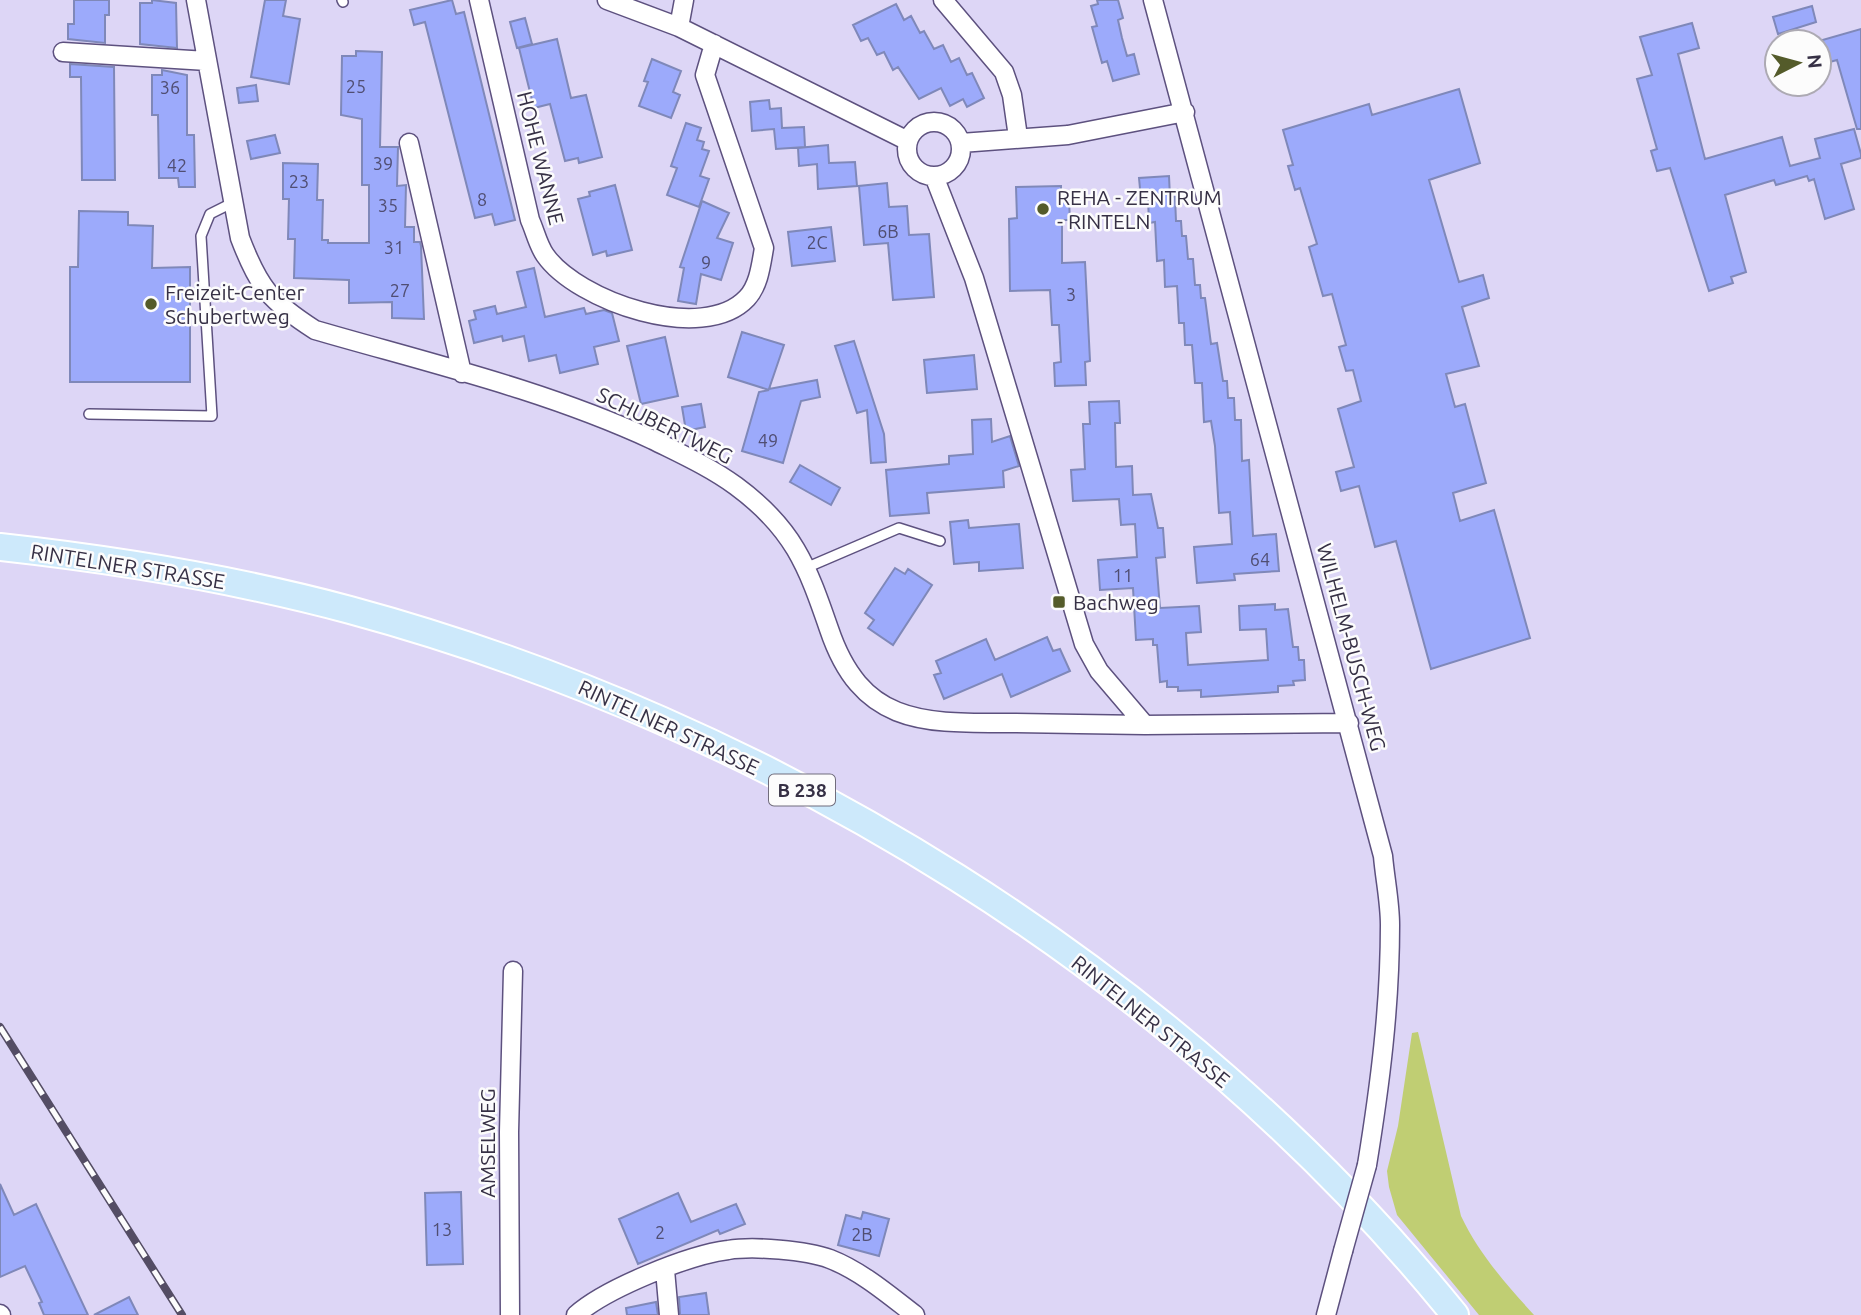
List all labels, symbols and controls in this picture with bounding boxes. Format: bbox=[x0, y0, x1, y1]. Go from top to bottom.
north arrow bbox=[1763, 28, 1833, 98]
text: N bbox=[1803, 53, 1827, 69]
house number: 25 bbox=[346, 76, 366, 96]
house number: 36 bbox=[160, 77, 180, 97]
street label: HOHE WANNE bbox=[513, 89, 569, 227]
house number: 39 bbox=[373, 153, 393, 173]
house number: 42 bbox=[167, 155, 187, 175]
house number: 23 bbox=[289, 171, 309, 191]
place label: REHA - ZENTRUM - RINTELN bbox=[1057, 185, 1222, 233]
house number: 8 bbox=[477, 189, 487, 209]
house number: 35 bbox=[378, 195, 398, 215]
marker: REHA - ZENTRUM - RINTELN bbox=[1035, 201, 1051, 217]
house number: 6B bbox=[877, 221, 899, 241]
house number: 2C bbox=[806, 232, 828, 252]
house number: 31 bbox=[384, 237, 404, 257]
house number: 9 bbox=[701, 252, 711, 272]
place label: Freizeit-Center Schubertweg bbox=[165, 280, 305, 328]
house number: 27 bbox=[390, 280, 410, 300]
house number: 3 bbox=[1066, 284, 1076, 304]
marker: Freizeit-Center Schubertweg bbox=[143, 296, 159, 312]
street label: SCHUBERTWEG bbox=[593, 382, 737, 468]
house number: 49 bbox=[758, 430, 778, 450]
street label: RINTELNER STRASSE bbox=[29, 539, 227, 593]
street label: WILHELM-BUSCH-WEG bbox=[1313, 541, 1391, 753]
house number: 64 bbox=[1250, 549, 1270, 569]
house number: 11 bbox=[1113, 565, 1133, 585]
place label: Bachweg bbox=[1073, 590, 1159, 614]
marker: Bachweg bbox=[1051, 594, 1067, 610]
street label: RINTELNER STRASSE bbox=[575, 675, 763, 779]
road number: B 238 bbox=[769, 775, 835, 806]
street label: RINTELNER STRASSE bbox=[1067, 950, 1235, 1092]
street label: AMSELWEG bbox=[475, 1088, 499, 1198]
house number: 13 bbox=[432, 1219, 452, 1239]
house number: 2 bbox=[655, 1222, 665, 1242]
house number: 2B bbox=[851, 1224, 873, 1244]

